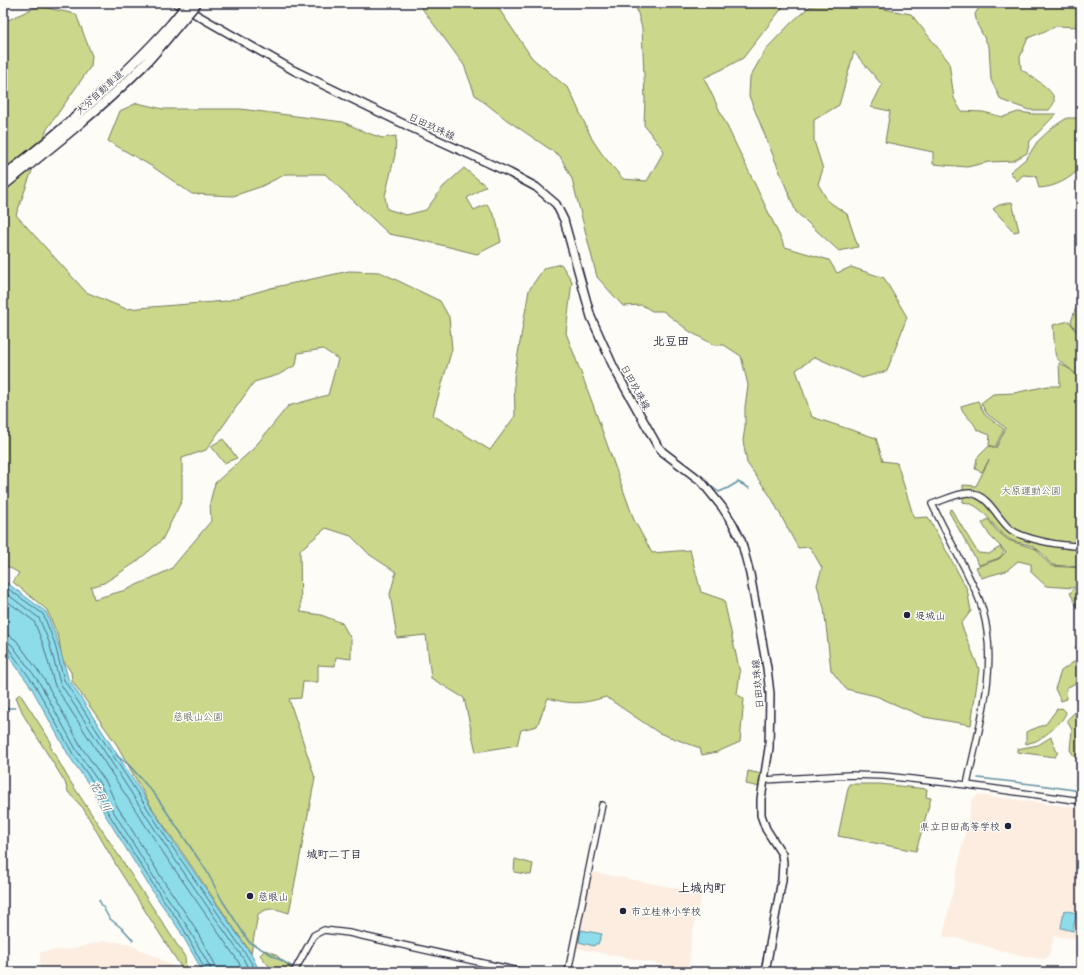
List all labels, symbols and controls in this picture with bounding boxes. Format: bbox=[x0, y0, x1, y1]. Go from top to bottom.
street label: 大分自動車道 bbox=[73, 68, 126, 117]
street label: 日田玖珠線 bbox=[406, 111, 457, 143]
district label: 北豆田 bbox=[653, 334, 689, 349]
street label: 日田玖珠線 bbox=[618, 363, 652, 412]
park label: 大原運動公園 bbox=[1001, 485, 1061, 497]
marker: 堤城山 bbox=[902, 610, 912, 620]
place label: 堤城山 bbox=[915, 610, 945, 622]
street label: 日田玖珠線 bbox=[750, 658, 766, 709]
park label: 慈眼山公園 bbox=[173, 711, 223, 723]
water label: 花月川 bbox=[87, 779, 114, 814]
place label: 県立日田高等学校 bbox=[920, 821, 1000, 833]
marker: 県立日田高等学校 bbox=[1003, 821, 1013, 831]
district label: 城町二丁目 bbox=[307, 848, 362, 861]
district label: 上城内町 bbox=[678, 881, 726, 896]
marker: 慈眼山 bbox=[245, 891, 255, 901]
place label: 慈眼山 bbox=[258, 891, 288, 903]
marker: 市立桂林小学校 bbox=[618, 906, 628, 916]
place label: 市立桂林小学校 bbox=[631, 906, 701, 918]

